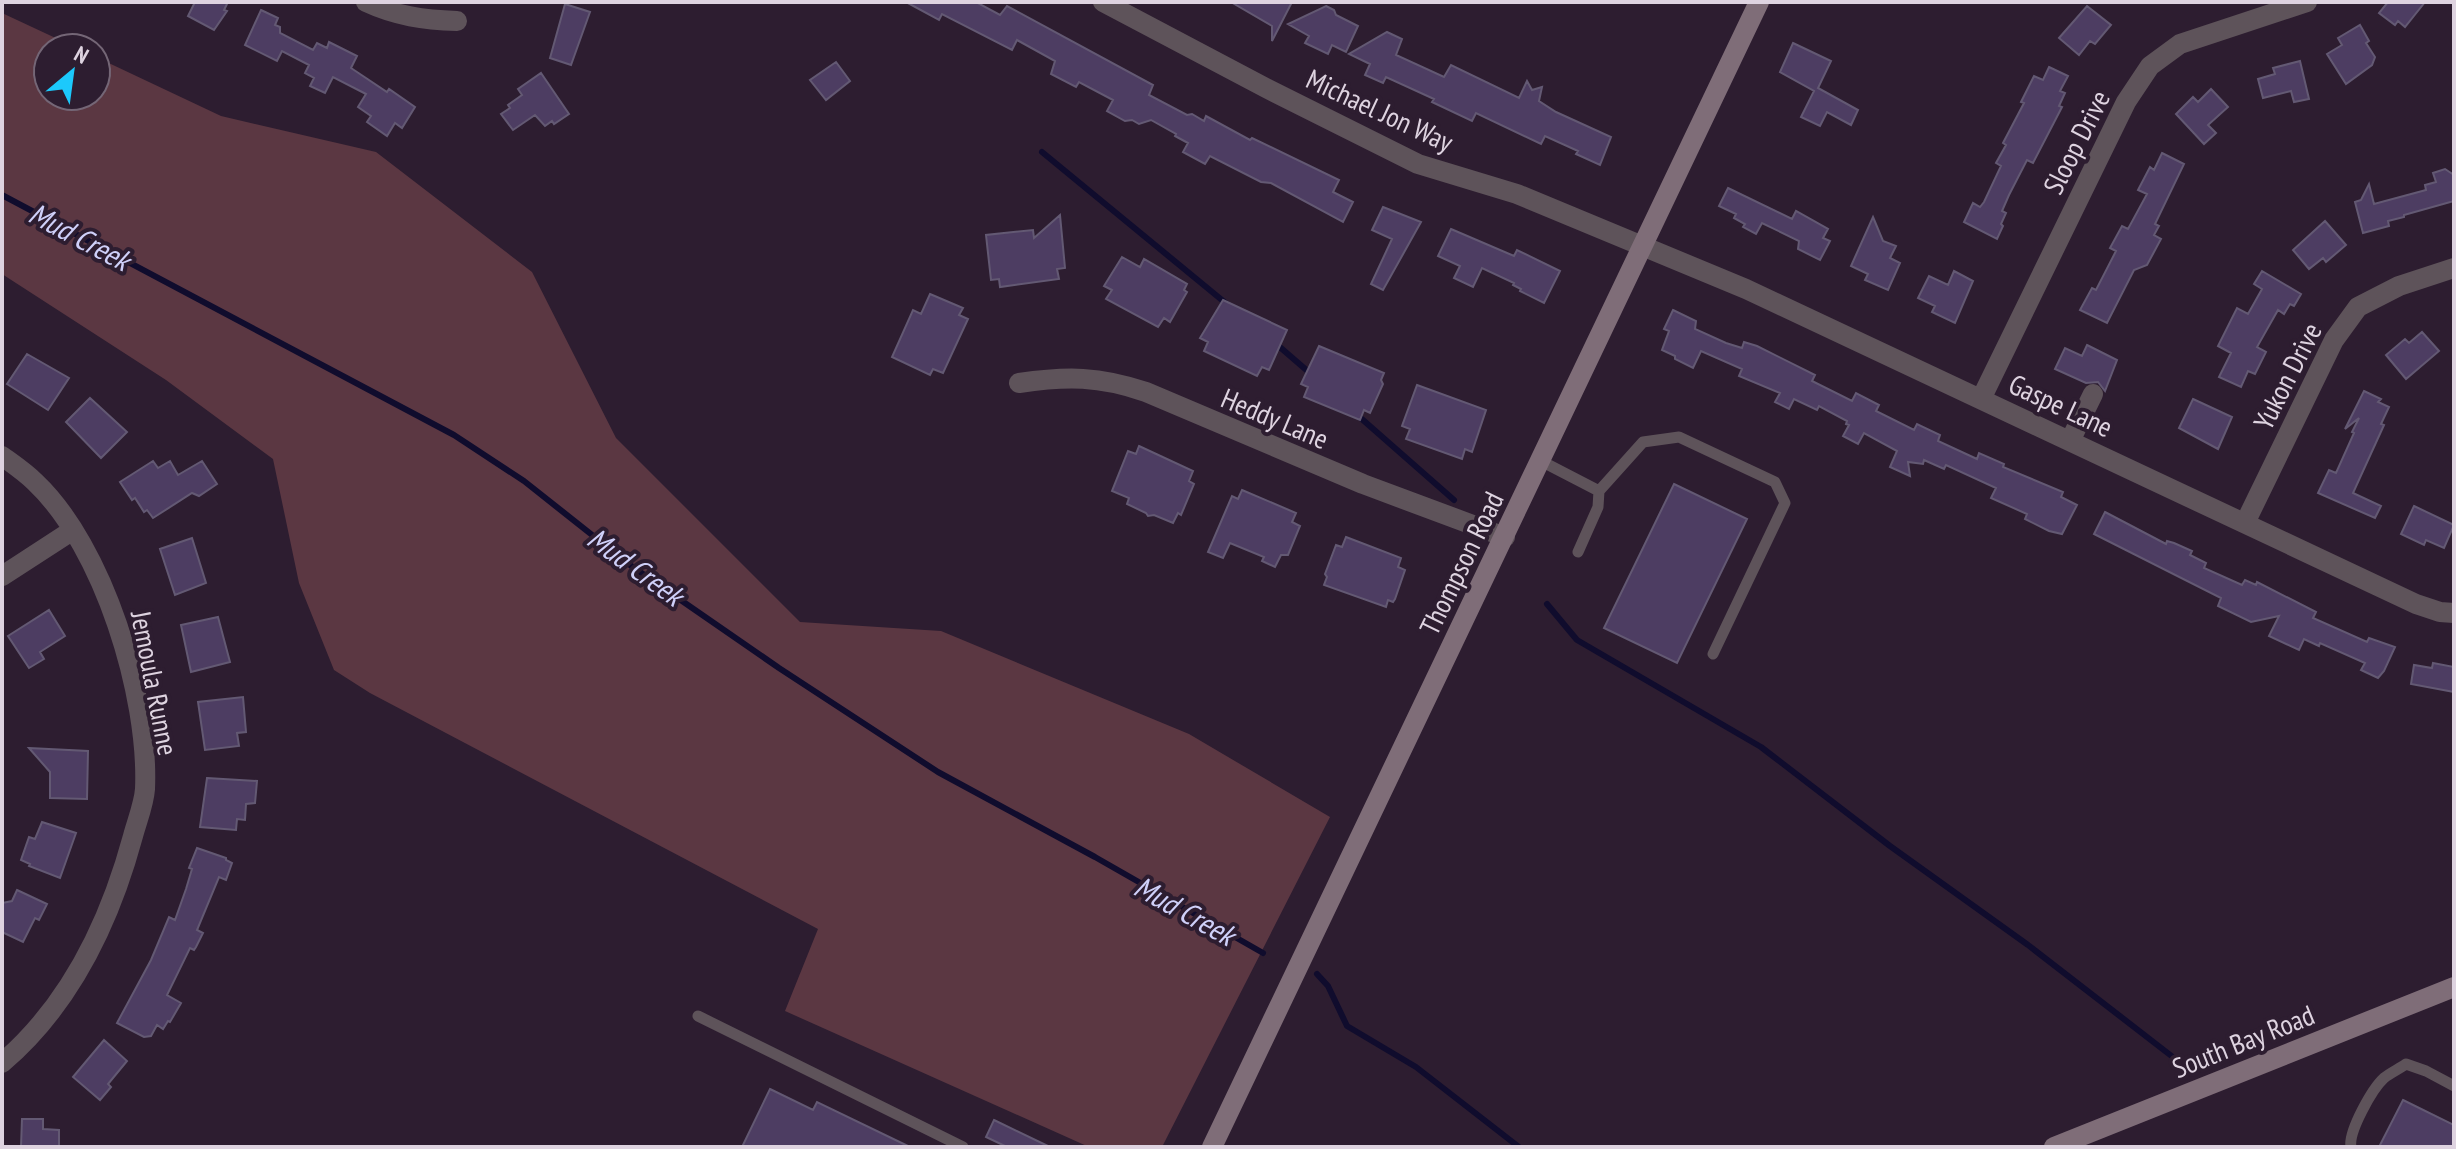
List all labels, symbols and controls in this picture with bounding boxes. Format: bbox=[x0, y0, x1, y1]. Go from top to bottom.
north arrow bbox=[32, 32, 112, 112]
text: N bbox=[70, 39, 94, 70]
street label: Michael Jon Way bbox=[1301, 60, 1460, 160]
street label: Sloop Drive bbox=[2034, 84, 2118, 200]
water label: Mud Creek bbox=[23, 193, 140, 280]
street label: Yukon Drive bbox=[2244, 316, 2330, 436]
street label: Gaspe Lane bbox=[2003, 365, 2119, 445]
street label: Heddy Lane bbox=[1216, 379, 1334, 457]
street label: Thompson Road bbox=[1410, 485, 1512, 641]
water label: Mud Creek bbox=[580, 518, 694, 616]
street label: Jemoula Runne bbox=[123, 607, 187, 758]
water label: Mud Creek bbox=[1128, 866, 1245, 955]
street label: South Bay Road bbox=[2167, 996, 2319, 1086]

